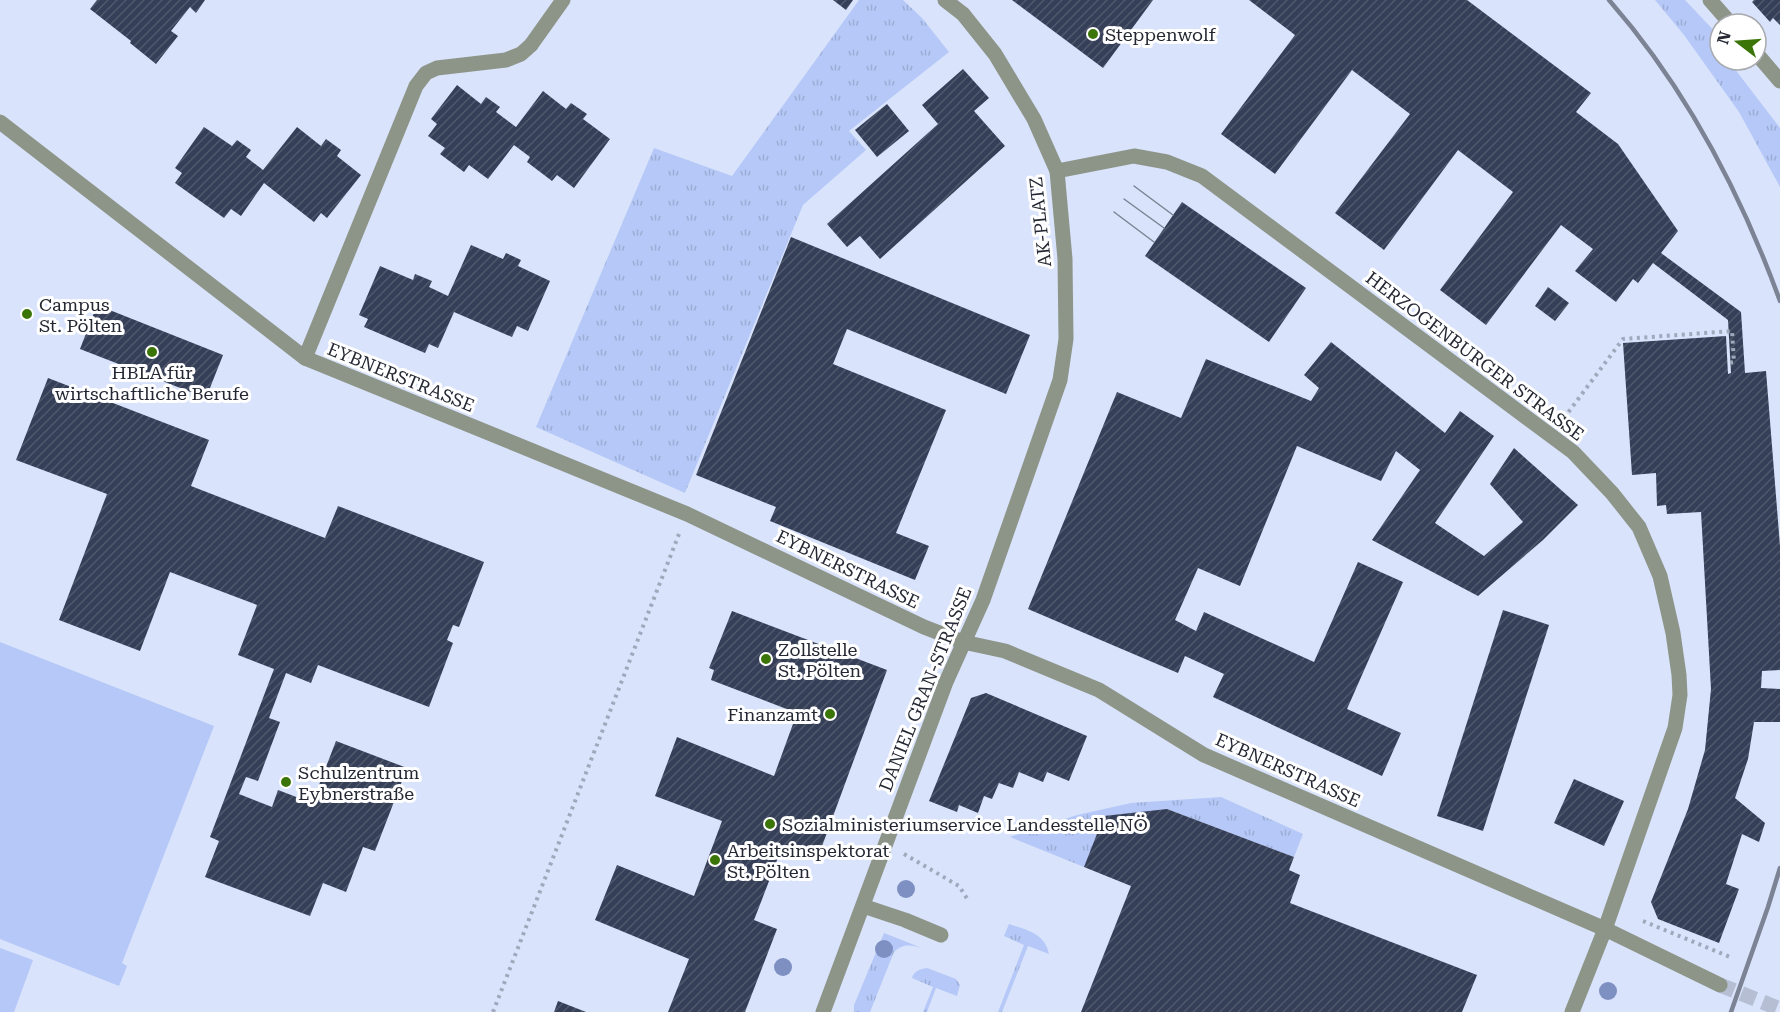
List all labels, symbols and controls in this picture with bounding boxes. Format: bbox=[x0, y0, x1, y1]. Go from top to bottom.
north arrow bbox=[1708, 12, 1768, 72]
place label: Steppenwolf bbox=[1105, 24, 1217, 45]
marker: Steppenwolf bbox=[1086, 27, 1100, 41]
text: N bbox=[1713, 29, 1735, 46]
street label: AK-PLATZ bbox=[1025, 176, 1055, 268]
street label: HERZOGENBURGER STRASSE bbox=[1362, 267, 1588, 445]
place label: Campus St. Pölten bbox=[39, 294, 123, 336]
marker: Campus St. Pölten bbox=[20, 307, 34, 321]
street label: EYBNERSTRASSE bbox=[325, 338, 477, 416]
marker: HBLA für wirtschaftliche Berufe bbox=[145, 345, 159, 359]
place label: HBLA für wirtschaftliche Berufe bbox=[55, 362, 249, 404]
street label: EYBNERSTRASSE bbox=[773, 525, 923, 613]
street label: DANIEL GRAN-STRASSE bbox=[874, 584, 976, 794]
place label: Zollstelle St. Pölten bbox=[778, 639, 862, 681]
marker: Zollstelle St. Pölten bbox=[759, 652, 773, 666]
place label: Finanzamt bbox=[727, 704, 818, 725]
marker: Finanzamt bbox=[823, 707, 837, 721]
street label: EYBNERSTRASSE bbox=[1212, 729, 1364, 811]
place label: Schulzentrum Eybnerstraße bbox=[298, 762, 420, 804]
marker: Schulzentrum Eybnerstraße bbox=[279, 775, 293, 789]
place label: Sozialministeriumservice Landesstelle NÖ bbox=[782, 814, 1148, 835]
marker: Sozialministeriumservice Landesstelle NÖ bbox=[763, 817, 777, 831]
place label: Arbeitsinspektorat St. Pölten bbox=[727, 840, 890, 882]
marker: Arbeitsinspektorat St. Pölten bbox=[708, 853, 722, 867]

